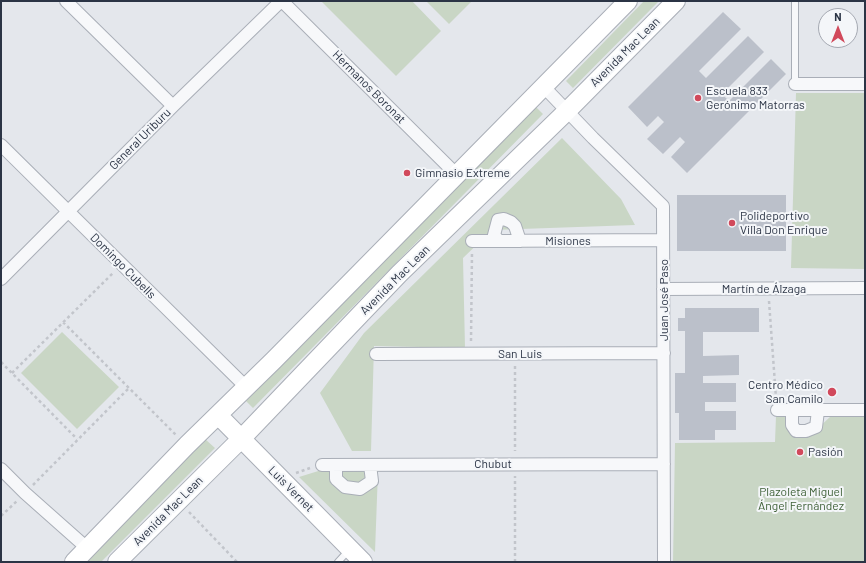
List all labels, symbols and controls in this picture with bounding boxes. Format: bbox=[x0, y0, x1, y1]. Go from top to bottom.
north arrow bbox=[818, 8, 858, 48]
text: N bbox=[834, 10, 842, 23]
street label: Avenida Mac Lean bbox=[587, 14, 663, 90]
street label: Hermanos Boronat bbox=[329, 47, 409, 127]
place label: Escuela 833 Gerónimo Matorras bbox=[706, 84, 805, 112]
marker: Escuela 833 Gerónimo Matorras bbox=[693, 93, 703, 103]
street label: General Uriburu bbox=[106, 105, 174, 173]
place label: Gimnasio Extreme bbox=[415, 166, 510, 180]
marker: Gimnasio Extreme bbox=[402, 168, 412, 178]
place label: Polideportivo Villa Don Enrique bbox=[740, 209, 828, 237]
marker: Polideportivo Villa Don Enrique bbox=[727, 218, 737, 228]
street label: Domingo Cubells bbox=[87, 230, 159, 302]
street label: Misiones bbox=[545, 234, 591, 248]
street label: Avenida Mac Lean bbox=[357, 242, 433, 318]
street label: Juan José Paso bbox=[657, 259, 671, 341]
street label: Martín de Álzaga bbox=[722, 282, 806, 296]
street label: San Luis bbox=[498, 347, 542, 361]
place label: Centro Médico San Camilo bbox=[748, 378, 823, 406]
marker: Centro Médico San Camilo bbox=[826, 386, 838, 398]
place label: Pasión bbox=[808, 445, 843, 459]
marker: Pasión bbox=[795, 447, 805, 457]
street label: Chubut bbox=[474, 457, 512, 471]
street label: Luis Vernet bbox=[265, 463, 317, 515]
street label: Avenida Mac Lean bbox=[130, 473, 206, 549]
park label: Plazoleta Miguel Ángel Fernández bbox=[758, 485, 844, 513]

